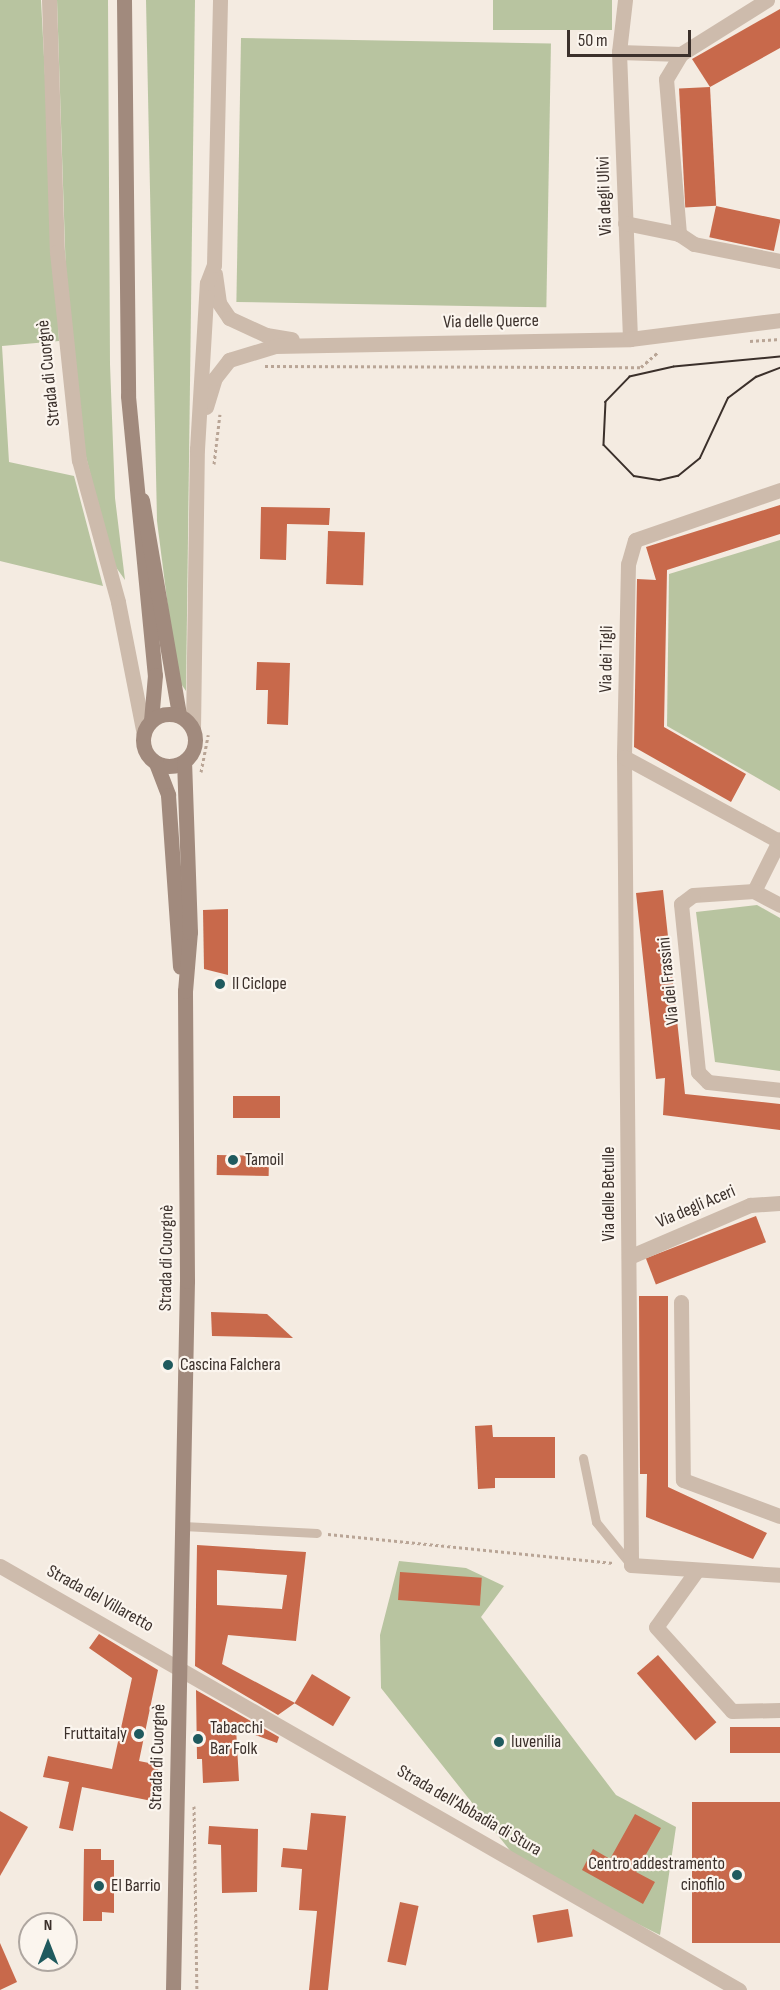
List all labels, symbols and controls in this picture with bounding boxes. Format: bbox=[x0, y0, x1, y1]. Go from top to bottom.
scale bar bbox=[570, 18, 694, 56]
text: 50 m bbox=[578, 30, 608, 51]
street label: Via degli Ulivi bbox=[593, 156, 617, 236]
street label: Via delle Querce bbox=[443, 310, 539, 334]
street label: Strada di Cuorgnè bbox=[33, 319, 65, 427]
street label: Via dei Tigli bbox=[596, 625, 618, 693]
street label: Via dei Frassini bbox=[654, 936, 684, 1026]
place label: Il Ciclope bbox=[232, 973, 287, 995]
marker: Il Ciclope bbox=[213, 977, 227, 991]
street label: Via delle Betulle bbox=[598, 1147, 620, 1241]
place label: Tamoil bbox=[245, 1149, 284, 1171]
marker: Tamoil bbox=[226, 1153, 240, 1167]
street label: Via degli Aceri bbox=[653, 1181, 739, 1233]
street label: Strada di Cuorgnè bbox=[155, 1205, 179, 1311]
place label: Cascina Falchera bbox=[180, 1354, 281, 1376]
marker: Cascina Falchera bbox=[161, 1358, 175, 1372]
street label: Strada del Villaretto bbox=[43, 1561, 157, 1637]
street label: Strada di Cuorgnè bbox=[145, 1703, 171, 1811]
place label: Tabacchi Bar Folk bbox=[210, 1718, 263, 1760]
place label: Fruttaitaly bbox=[64, 1723, 127, 1745]
marker: Fruttaitaly bbox=[132, 1727, 146, 1741]
place label: Iuvenilia bbox=[511, 1731, 561, 1753]
marker: Tabacchi Bar Folk bbox=[191, 1732, 205, 1746]
marker: Iuvenilia bbox=[492, 1735, 506, 1749]
street label: Strada dell'Abbadia di Stura bbox=[393, 1761, 545, 1861]
place label: Centro addestramento cinofilo bbox=[588, 1854, 725, 1896]
marker: Centro addestramento cinofilo bbox=[730, 1868, 744, 1882]
place label: El Barrio bbox=[111, 1875, 161, 1897]
marker: El Barrio bbox=[92, 1879, 106, 1893]
north arrow bbox=[18, 1912, 78, 1972]
text: N bbox=[44, 1916, 52, 1935]

